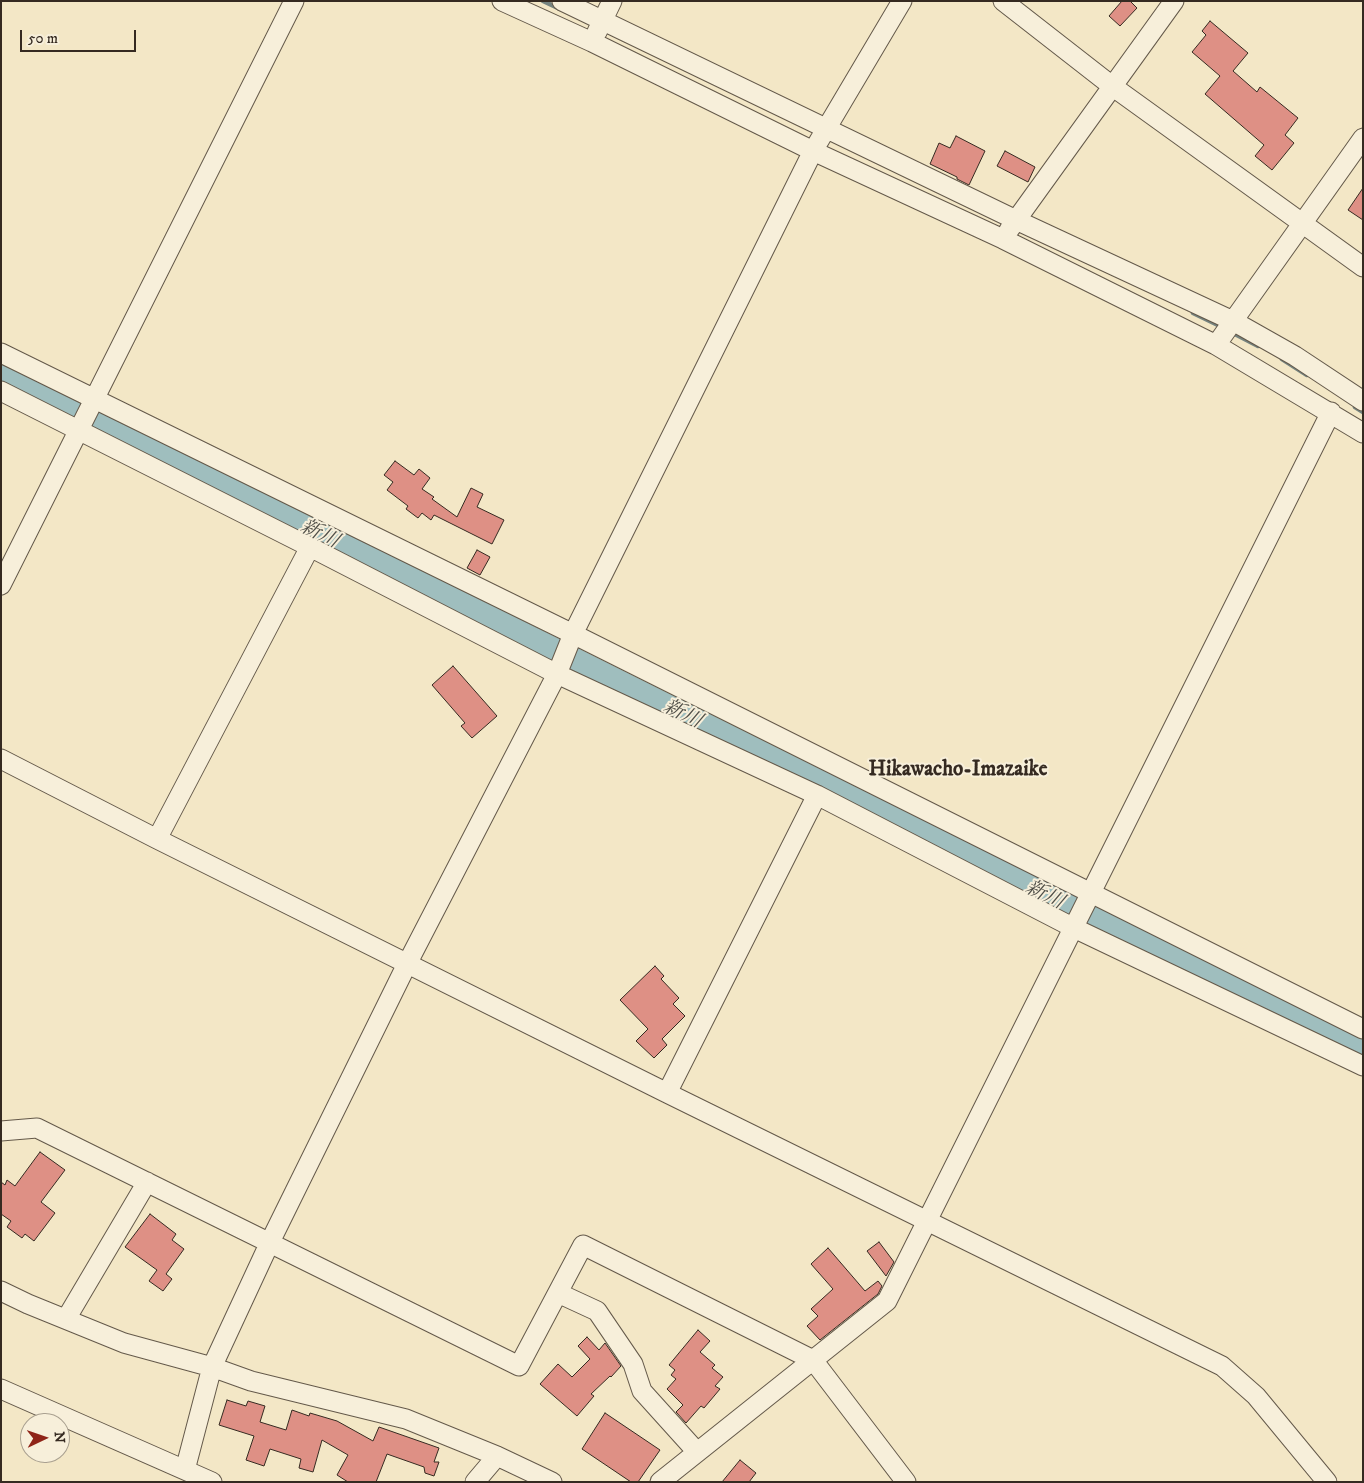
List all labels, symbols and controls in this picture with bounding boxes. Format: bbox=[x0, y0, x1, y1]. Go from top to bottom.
scale bar bbox=[22, 20, 139, 52]
text: 50 m bbox=[28, 29, 58, 48]
water label: 新川 bbox=[296, 515, 342, 555]
water label: 新川 bbox=[659, 695, 705, 735]
district label: Hikawacho-Imazaike bbox=[868, 758, 1048, 784]
water label: 新川 bbox=[1021, 876, 1067, 916]
north arrow bbox=[20, 1413, 70, 1463]
text: N bbox=[50, 1431, 68, 1443]

